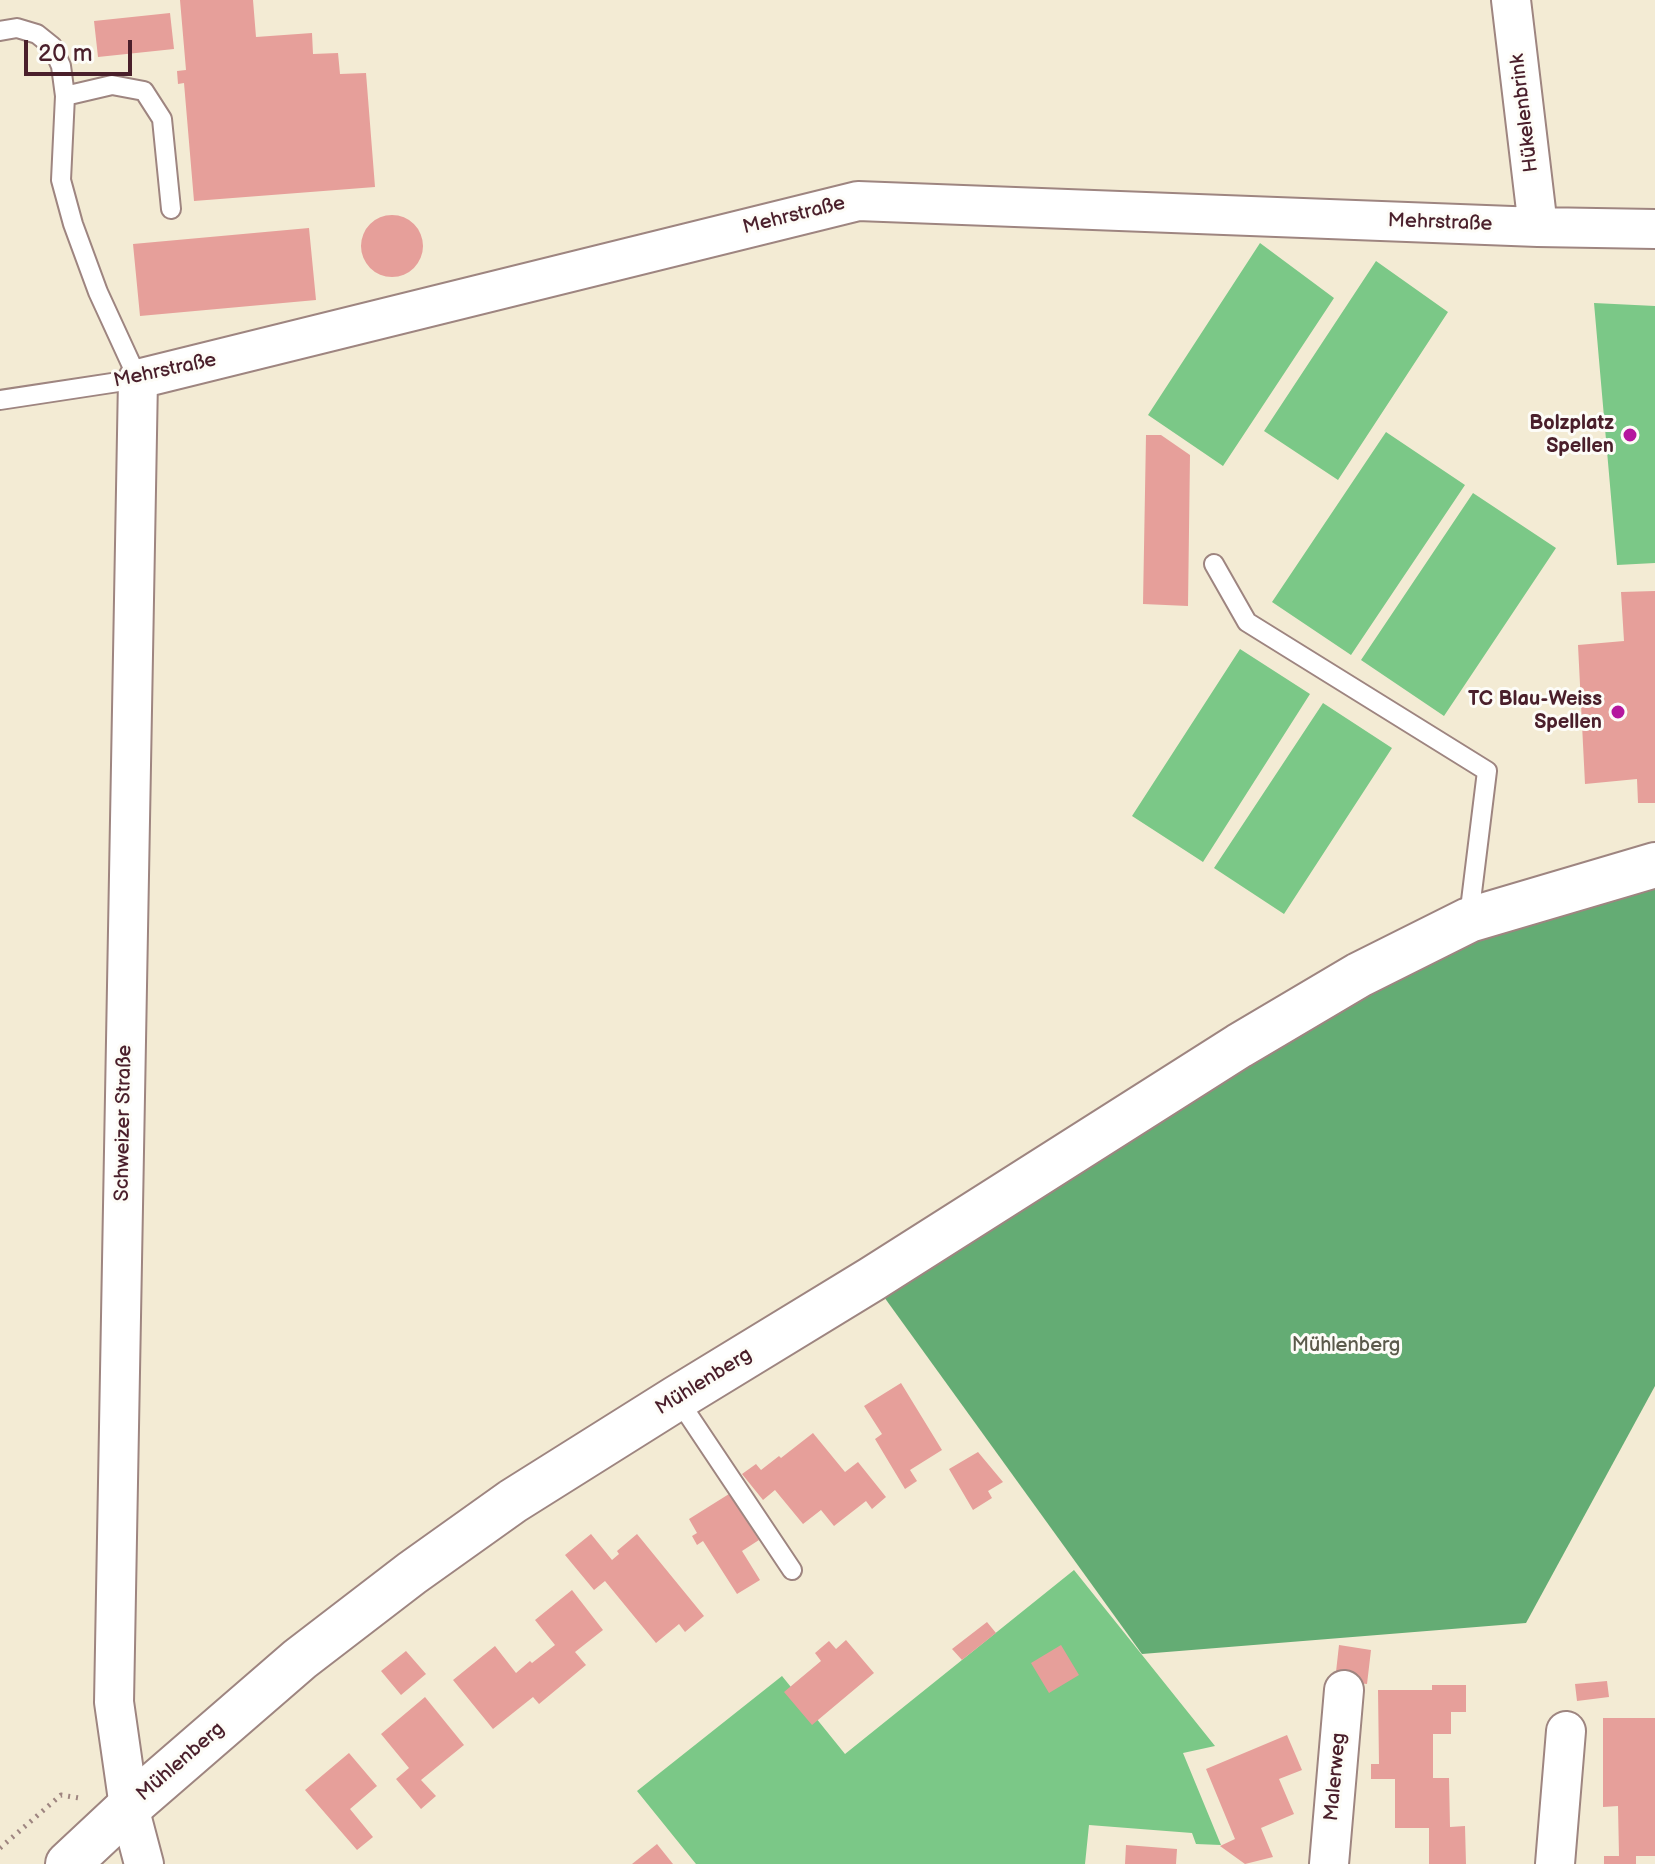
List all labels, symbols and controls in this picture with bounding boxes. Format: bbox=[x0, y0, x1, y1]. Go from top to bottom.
scale bar bbox=[28, 24, 136, 74]
text: 20 m bbox=[38, 39, 93, 68]
street label: Hükelenbrink bbox=[1506, 52, 1544, 174]
street label: Mehrstraße bbox=[740, 192, 848, 240]
street label: Mehrstraße bbox=[1387, 209, 1493, 237]
street label: Mehrstraße bbox=[111, 348, 219, 394]
place label: Bolzplatz Spellen bbox=[1529, 412, 1614, 459]
marker: Bolzplatz Spellen bbox=[1621, 426, 1639, 444]
place label: TC Blau-Weiss Spellen bbox=[1468, 688, 1602, 735]
marker: TC Blau-Weiss Spellen bbox=[1609, 703, 1627, 721]
street label: Schweizer Straße bbox=[111, 1045, 137, 1201]
park label: Mühlenberg bbox=[1292, 1334, 1400, 1358]
street label: Mühlenberg bbox=[652, 1343, 756, 1421]
street label: Mühlenberg bbox=[132, 1717, 230, 1807]
street label: Malerweg bbox=[1320, 1732, 1352, 1822]

